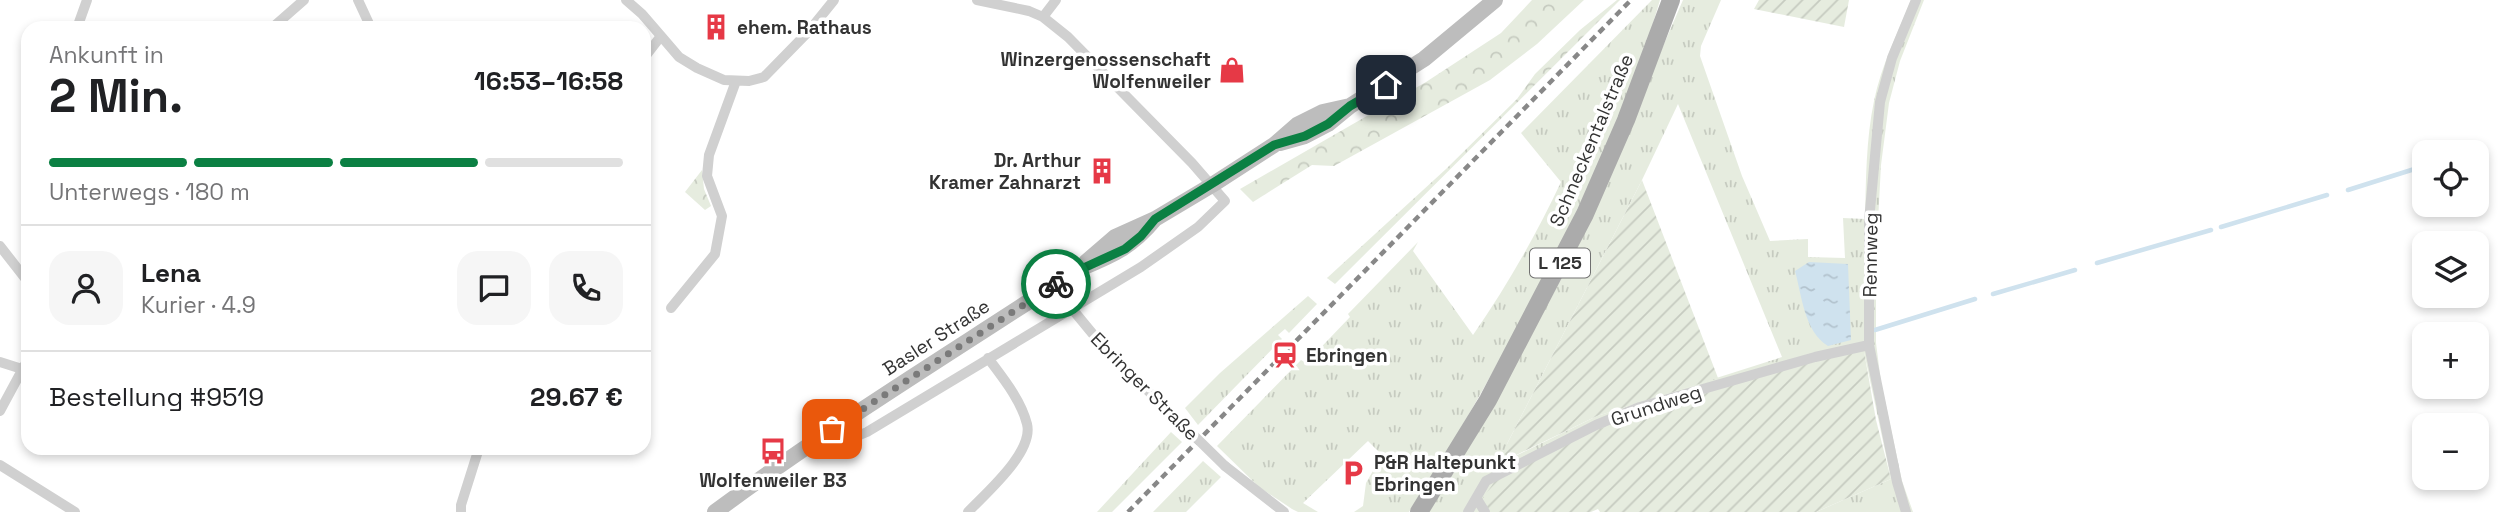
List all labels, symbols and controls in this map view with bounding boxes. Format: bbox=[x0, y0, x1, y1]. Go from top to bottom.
building icon: ehem. Rathaus bbox=[701, 12, 731, 42]
place label: ehem. Rathaus bbox=[737, 15, 872, 40]
text: Ankunft in bbox=[49, 40, 164, 70]
place label: Winzergenossenschaft Wolfenweiler bbox=[1000, 47, 1211, 94]
street label: Schneckentalstraße bbox=[1544, 50, 1639, 230]
shop icon: Winzergenossenschaft Wolfenweiler bbox=[1217, 55, 1247, 85]
pin bbox=[1356, 55, 1416, 115]
text: 16:53–16:58 bbox=[474, 64, 623, 98]
icon: home bbox=[1367, 66, 1405, 104]
text: 2 Min. bbox=[49, 67, 183, 125]
map controls bbox=[2412, 140, 2489, 490]
button: locate bbox=[2412, 140, 2489, 217]
place label: Dr. Arthur Kramer Zahnarzt bbox=[929, 148, 1081, 195]
building icon: Dr. Arthur Kramer Zahnarzt bbox=[1087, 156, 1117, 186]
text: Unterwegs · 180 m bbox=[49, 177, 250, 207]
street label: Rennweg bbox=[1857, 212, 1884, 298]
button: layers bbox=[2412, 231, 2489, 308]
road number: L 125 bbox=[1530, 248, 1590, 278]
courier bbox=[1021, 249, 1091, 319]
button: person bbox=[49, 251, 123, 325]
button: chat bbox=[457, 251, 531, 325]
button: phone bbox=[549, 251, 623, 325]
text: Lena bbox=[141, 256, 201, 290]
icon: bike bbox=[1037, 265, 1075, 303]
text: Kurier · 4.9 bbox=[141, 290, 256, 320]
street label: Basler Straße bbox=[878, 294, 995, 381]
button: + bbox=[2412, 322, 2489, 399]
street label: Ebringer Straße bbox=[1085, 327, 1204, 446]
station icon: Ebringen bbox=[1270, 340, 1300, 370]
place label: Ebringen bbox=[1306, 343, 1388, 368]
street label: Grundweg bbox=[1608, 379, 1705, 432]
text: Bestellung #9519 bbox=[49, 380, 264, 414]
text: 29.67 € bbox=[530, 380, 623, 414]
pin bbox=[802, 399, 862, 459]
icon: bag bbox=[813, 410, 851, 448]
button: − bbox=[2412, 413, 2489, 490]
bus stop icon: Wolfenweiler B3 bbox=[758, 436, 788, 466]
place label: P&R Haltepunkt Ebringen bbox=[1374, 450, 1516, 497]
parking icon: P&R Haltepunkt Ebringen bbox=[1338, 458, 1368, 488]
place label: Wolfenweiler B3 bbox=[699, 468, 847, 493]

